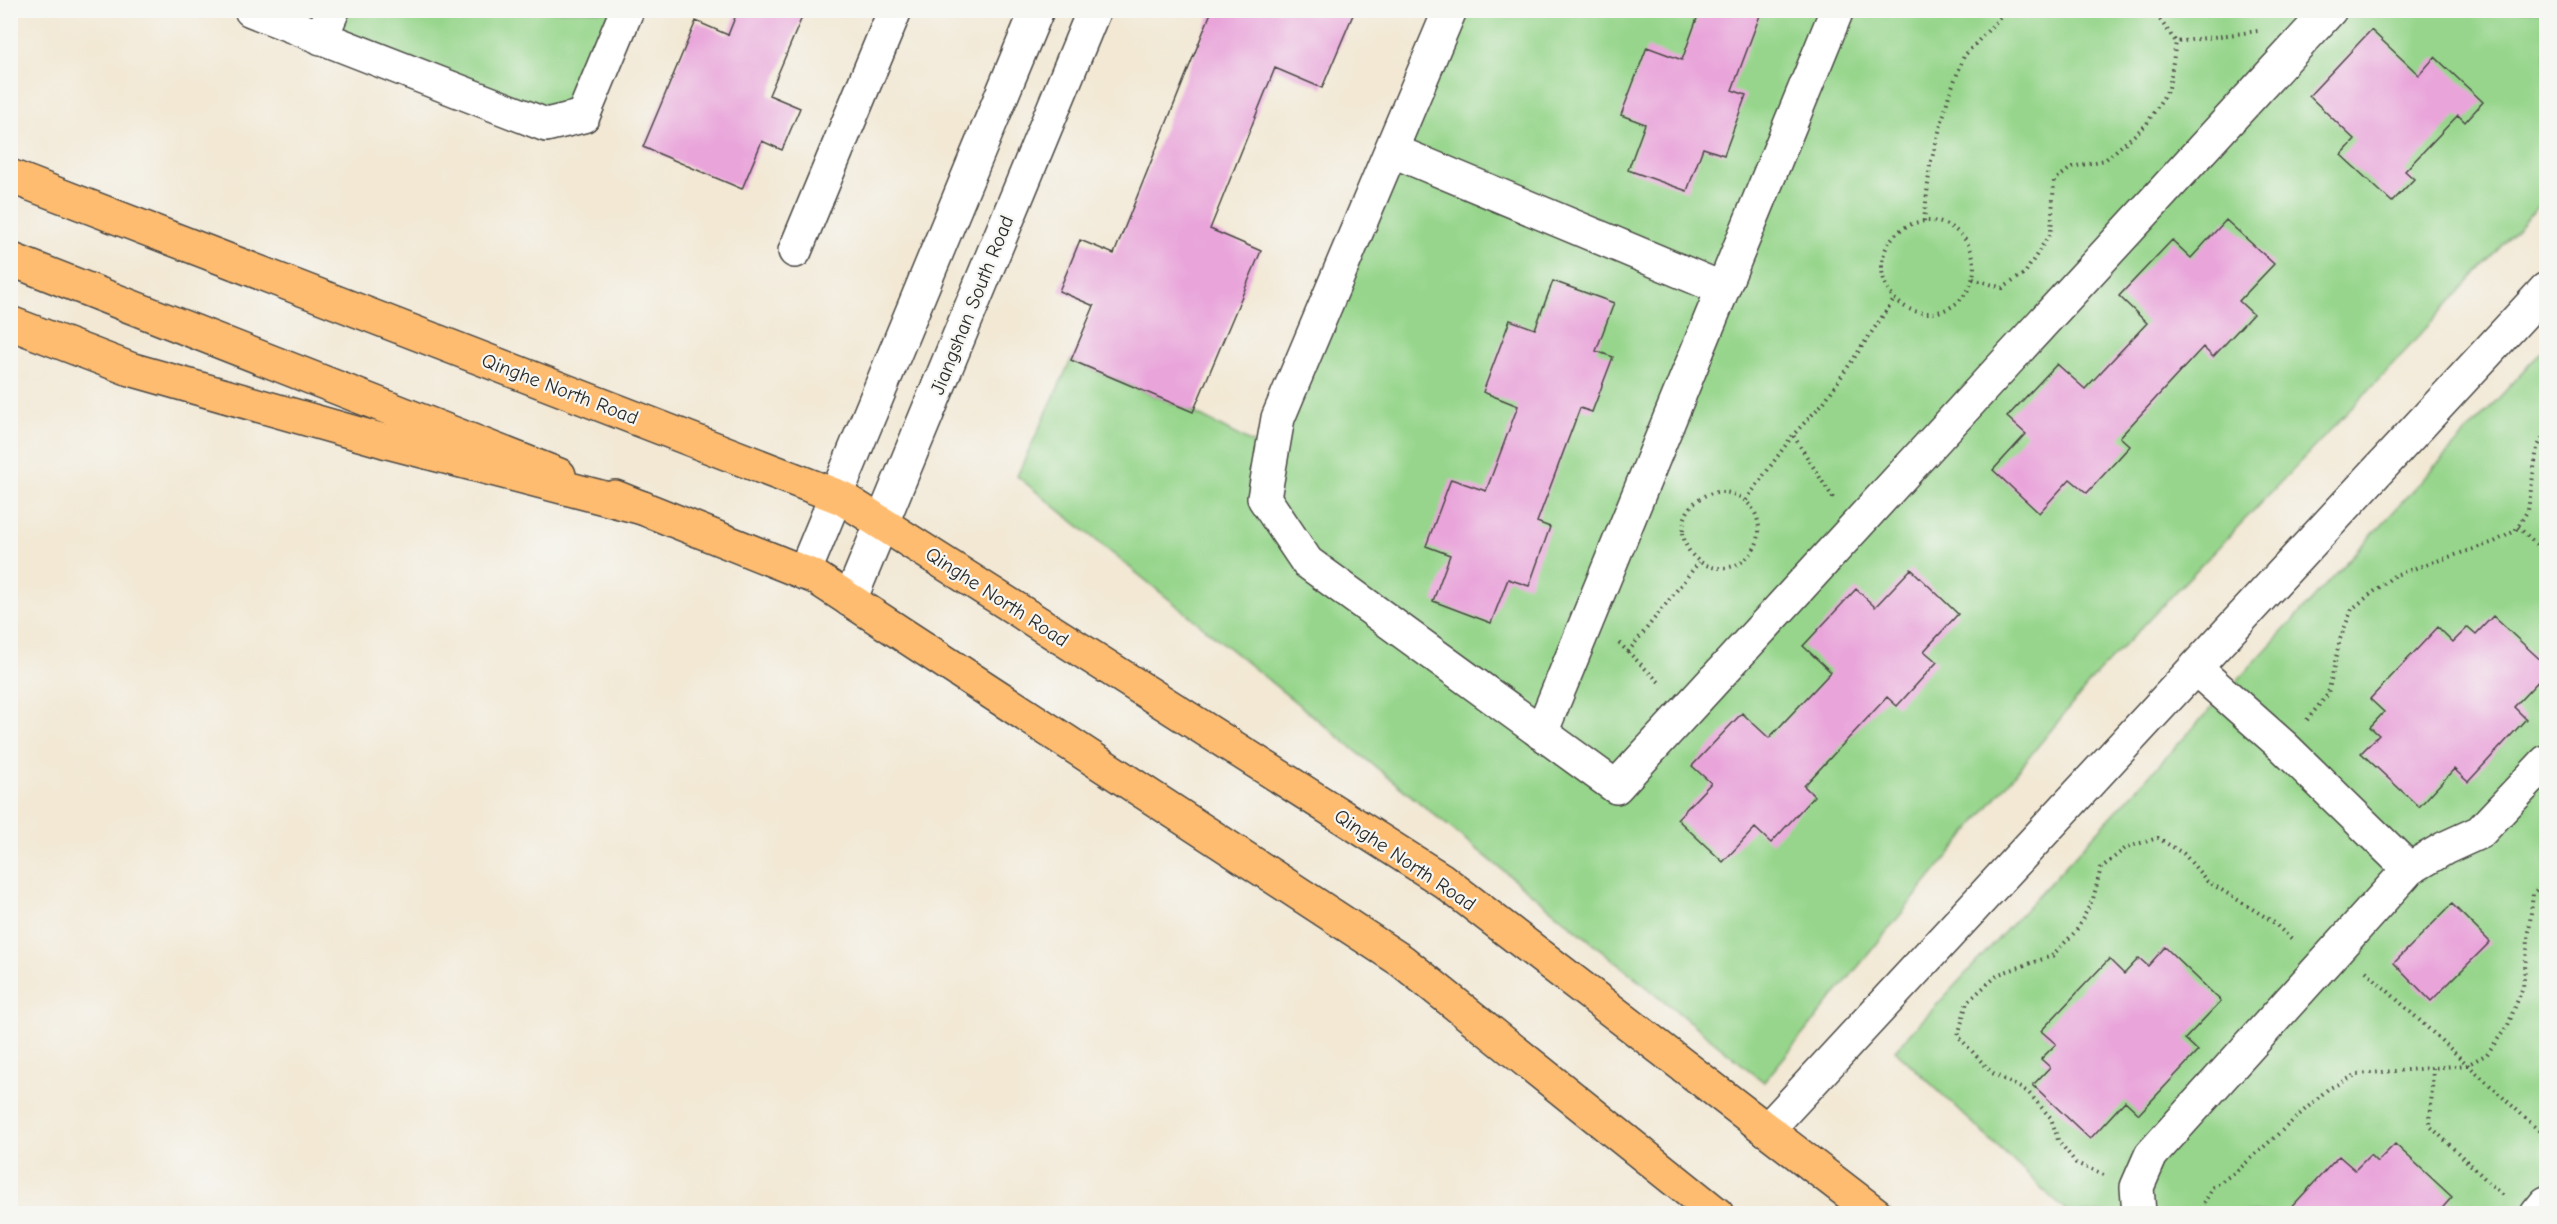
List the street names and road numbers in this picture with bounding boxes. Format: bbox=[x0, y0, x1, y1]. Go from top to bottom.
street label: Jiangshan South Road bbox=[926, 212, 1018, 398]
street label: Qinghe North Road bbox=[479, 349, 641, 429]
street label: Qinghe North Road bbox=[921, 542, 1073, 652]
street label: Qinghe North Road bbox=[1330, 804, 1480, 916]

